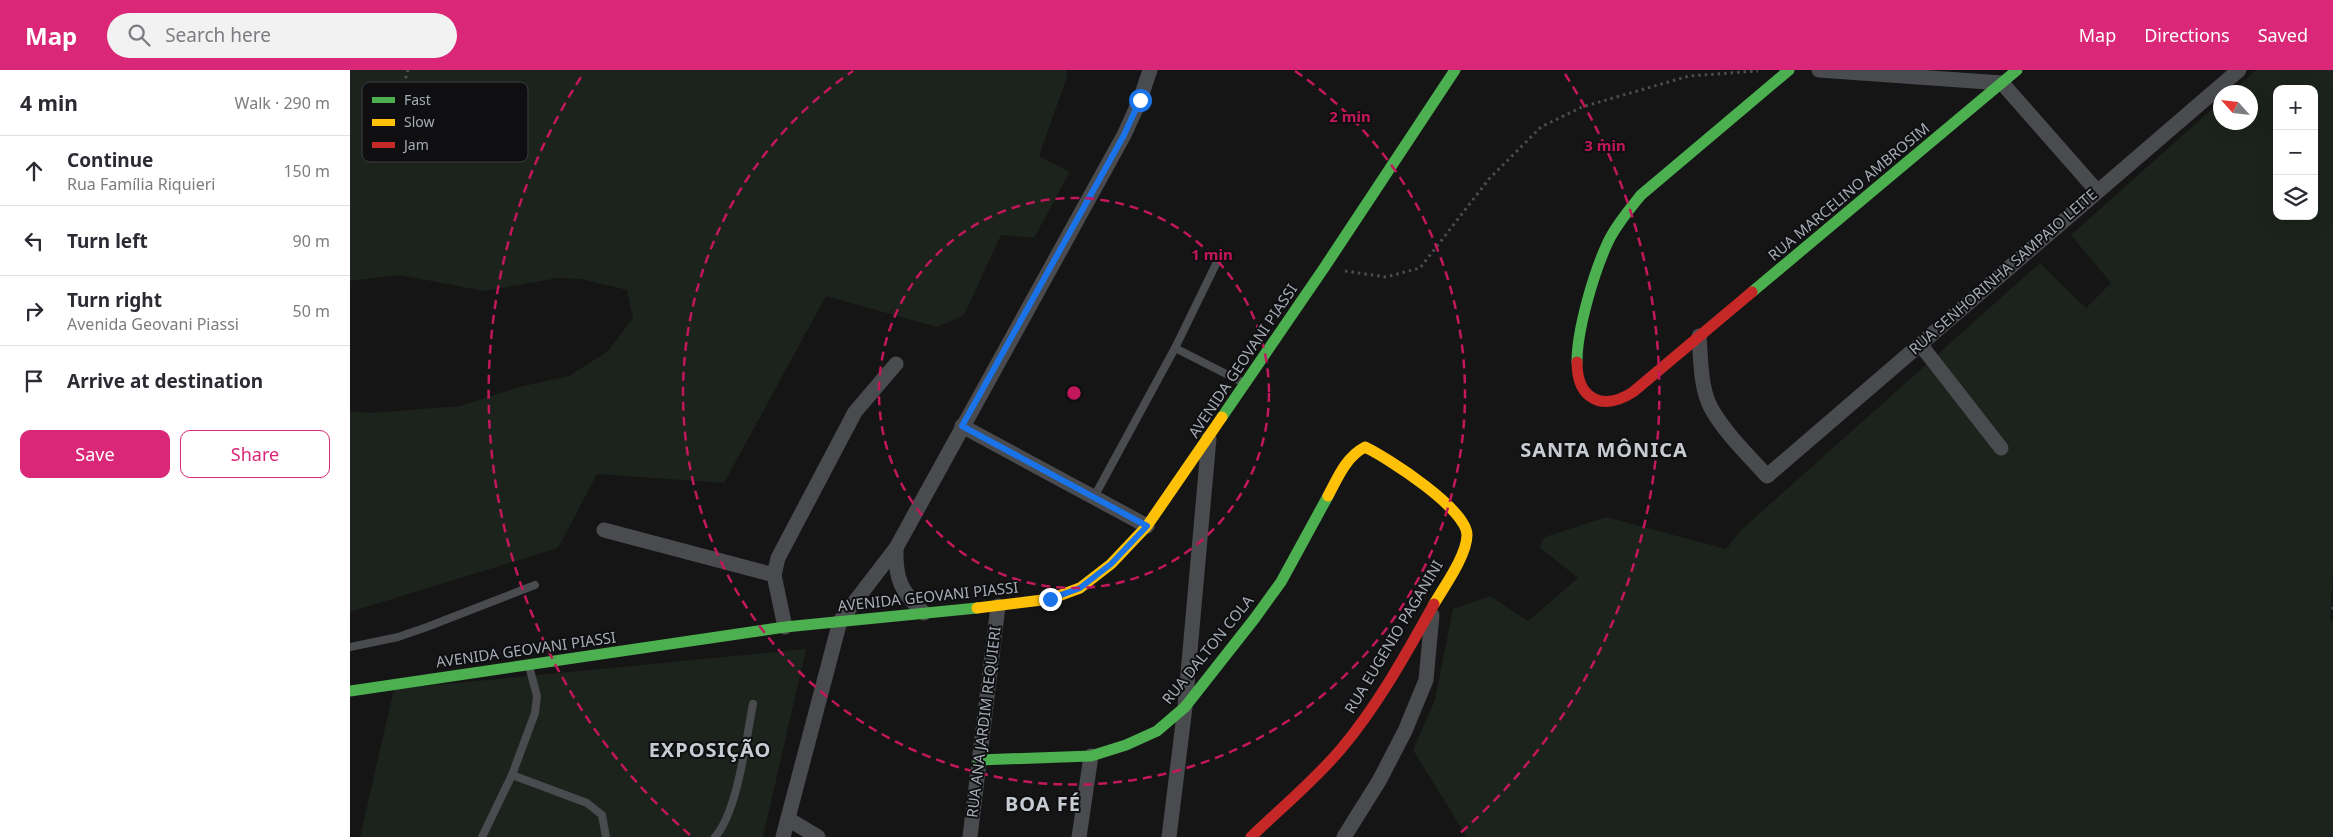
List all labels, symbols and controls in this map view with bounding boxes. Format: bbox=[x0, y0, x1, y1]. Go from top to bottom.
search box bbox=[107, 13, 457, 58]
text: Map bbox=[25, 19, 77, 52]
icon: search bbox=[125, 21, 153, 49]
text: Search here bbox=[165, 22, 271, 48]
text: Map bbox=[2079, 23, 2116, 47]
text: Directions bbox=[2144, 23, 2230, 47]
text: Saved bbox=[2258, 23, 2308, 47]
legend bbox=[362, 82, 528, 162]
north arrow bbox=[2213, 85, 2258, 130]
map controls bbox=[2273, 85, 2318, 220]
button: + bbox=[2273, 85, 2318, 130]
text: 4 min bbox=[20, 89, 78, 117]
route start bbox=[1129, 89, 1152, 112]
text: Fast bbox=[404, 90, 431, 109]
text: Walk · 290 m bbox=[235, 92, 330, 114]
text: 2 min bbox=[1329, 106, 1371, 126]
text: Slow bbox=[404, 112, 435, 131]
street label: RUA MARCELINO AMBROSIM bbox=[1763, 118, 1933, 265]
button: − bbox=[2273, 130, 2318, 175]
text: Jam bbox=[402, 135, 429, 154]
text: 3 min bbox=[1584, 135, 1626, 155]
text: Continue bbox=[67, 147, 153, 173]
icon: ahead bbox=[20, 157, 48, 185]
text: 150 m bbox=[283, 160, 330, 182]
text: Rua Família Riquieri bbox=[67, 173, 215, 195]
button: layers bbox=[2273, 175, 2318, 220]
street label: RUA SENHORINHA SAMPAIO LEITE bbox=[1904, 184, 2101, 358]
icon: left bbox=[20, 227, 48, 255]
text: Turn left bbox=[67, 228, 148, 254]
text: 90 m bbox=[293, 230, 330, 252]
text: 1 min bbox=[1191, 244, 1233, 264]
street label: AVENIDA GEOVANI PIASSI bbox=[1183, 280, 1301, 441]
text: Turn right bbox=[67, 287, 162, 313]
icon: right bbox=[20, 297, 48, 325]
text: 50 m bbox=[293, 300, 330, 322]
text: Avenida Geovani Piassi bbox=[67, 313, 239, 335]
icon: arrive bbox=[20, 367, 48, 395]
text: Arrive at destination bbox=[67, 368, 263, 394]
centre of rings bbox=[1065, 384, 1083, 402]
button: Save bbox=[20, 430, 170, 478]
button: Share bbox=[180, 430, 330, 478]
district label: SANTA MÔNICA bbox=[1520, 436, 1688, 463]
street label: RUA EUGENIO PAGANINI bbox=[1339, 556, 1447, 717]
street label: AVENIDA GEOVANI PIASSI bbox=[837, 577, 1019, 615]
route end bbox=[1039, 588, 1062, 611]
street label: RUA DALTON COLA bbox=[1157, 590, 1258, 708]
street label: RUA ANA JARDIM REQUIERI bbox=[961, 625, 1005, 819]
street label: AVENIDA GEOVANI PIASSI bbox=[435, 626, 617, 672]
district label: EXPOSIÇÃO bbox=[649, 736, 771, 763]
district label: BOA FÉ bbox=[1005, 790, 1081, 817]

